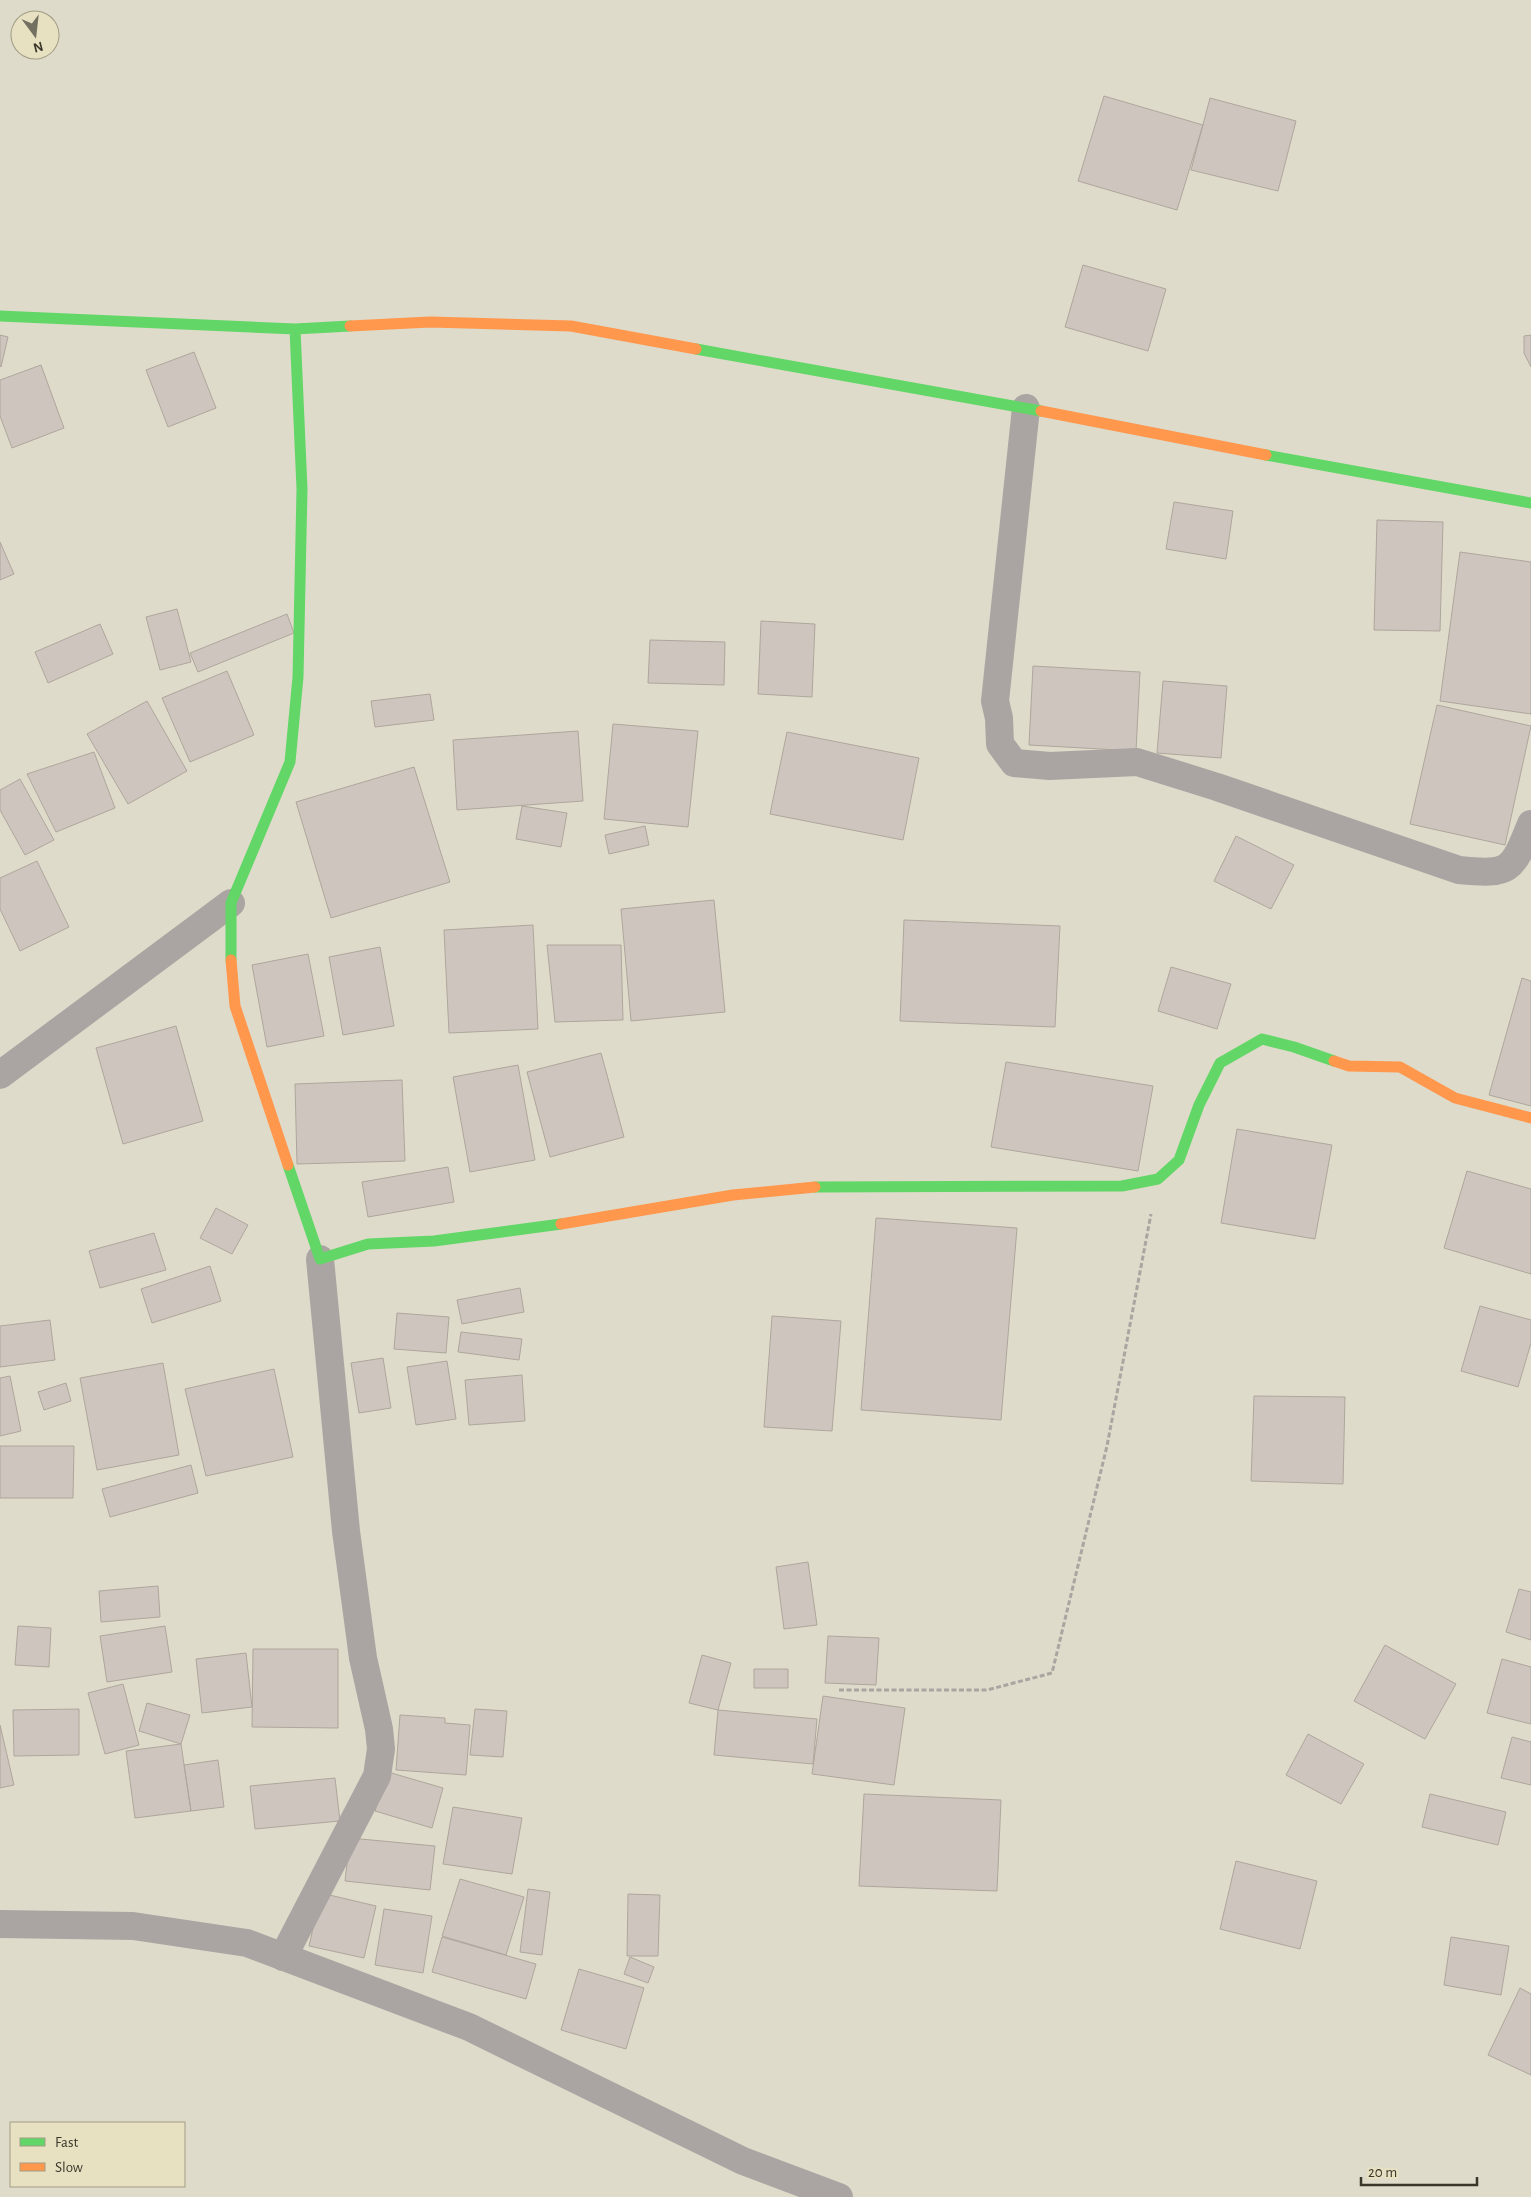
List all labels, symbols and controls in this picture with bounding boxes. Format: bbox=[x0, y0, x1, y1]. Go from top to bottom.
north arrow bbox=[10, 10, 60, 60]
text: N bbox=[32, 39, 45, 55]
legend bbox=[10, 2122, 185, 2187]
text: Fast bbox=[55, 2135, 79, 2150]
scale bar bbox=[1361, 2154, 1477, 2186]
text: Slow bbox=[55, 2160, 83, 2175]
text: 20 m bbox=[1368, 2165, 1397, 2180]

